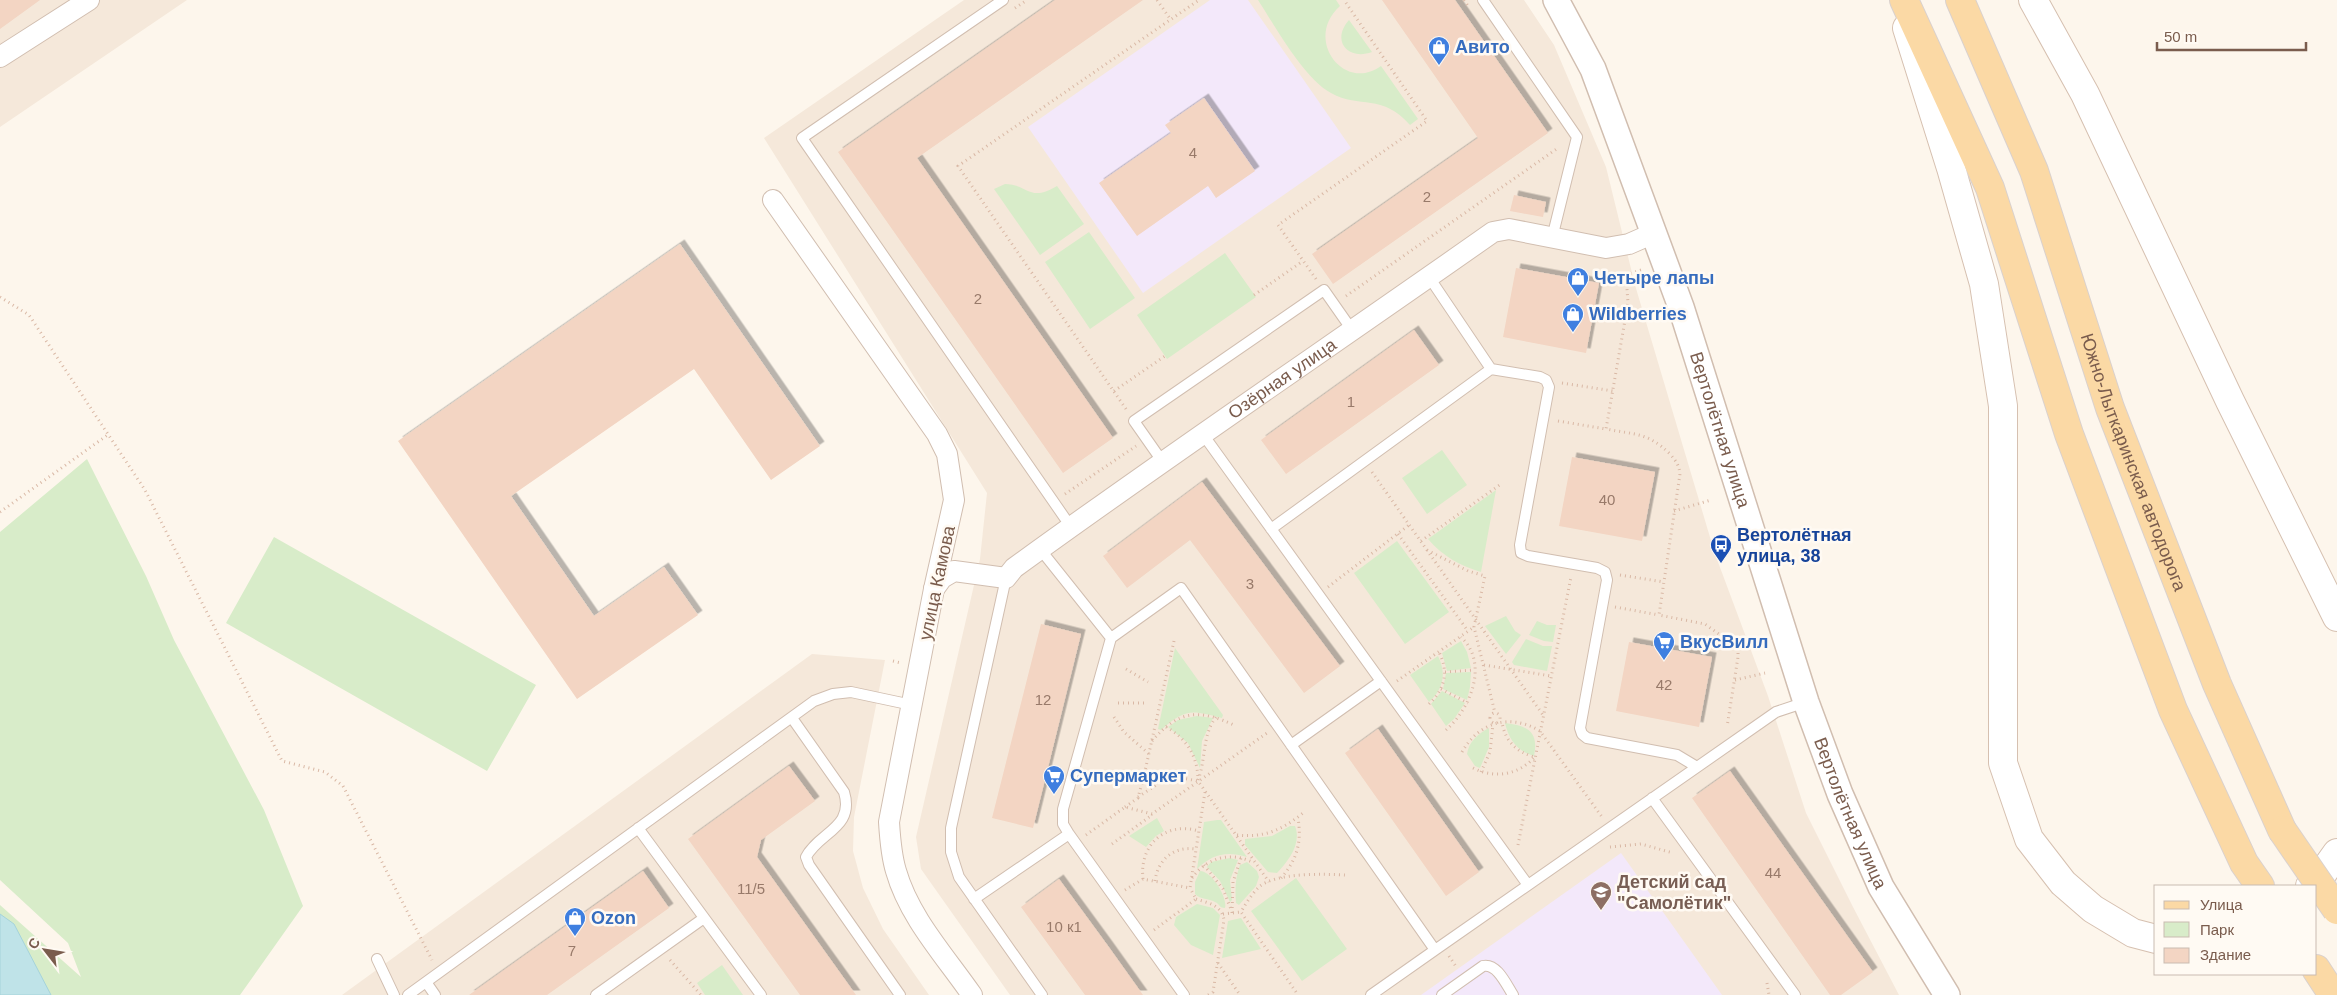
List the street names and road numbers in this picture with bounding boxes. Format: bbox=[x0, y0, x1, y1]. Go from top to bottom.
street label: Южно-Лыткаринская автодорога bbox=[2077, 331, 2190, 595]
street label: Озёрная улица bbox=[1224, 334, 1341, 423]
street label: Вертолётная улица bbox=[1686, 350, 1754, 511]
street label: улица Камова bbox=[915, 523, 959, 642]
street label: Вертолётная улица bbox=[1810, 735, 1891, 893]

